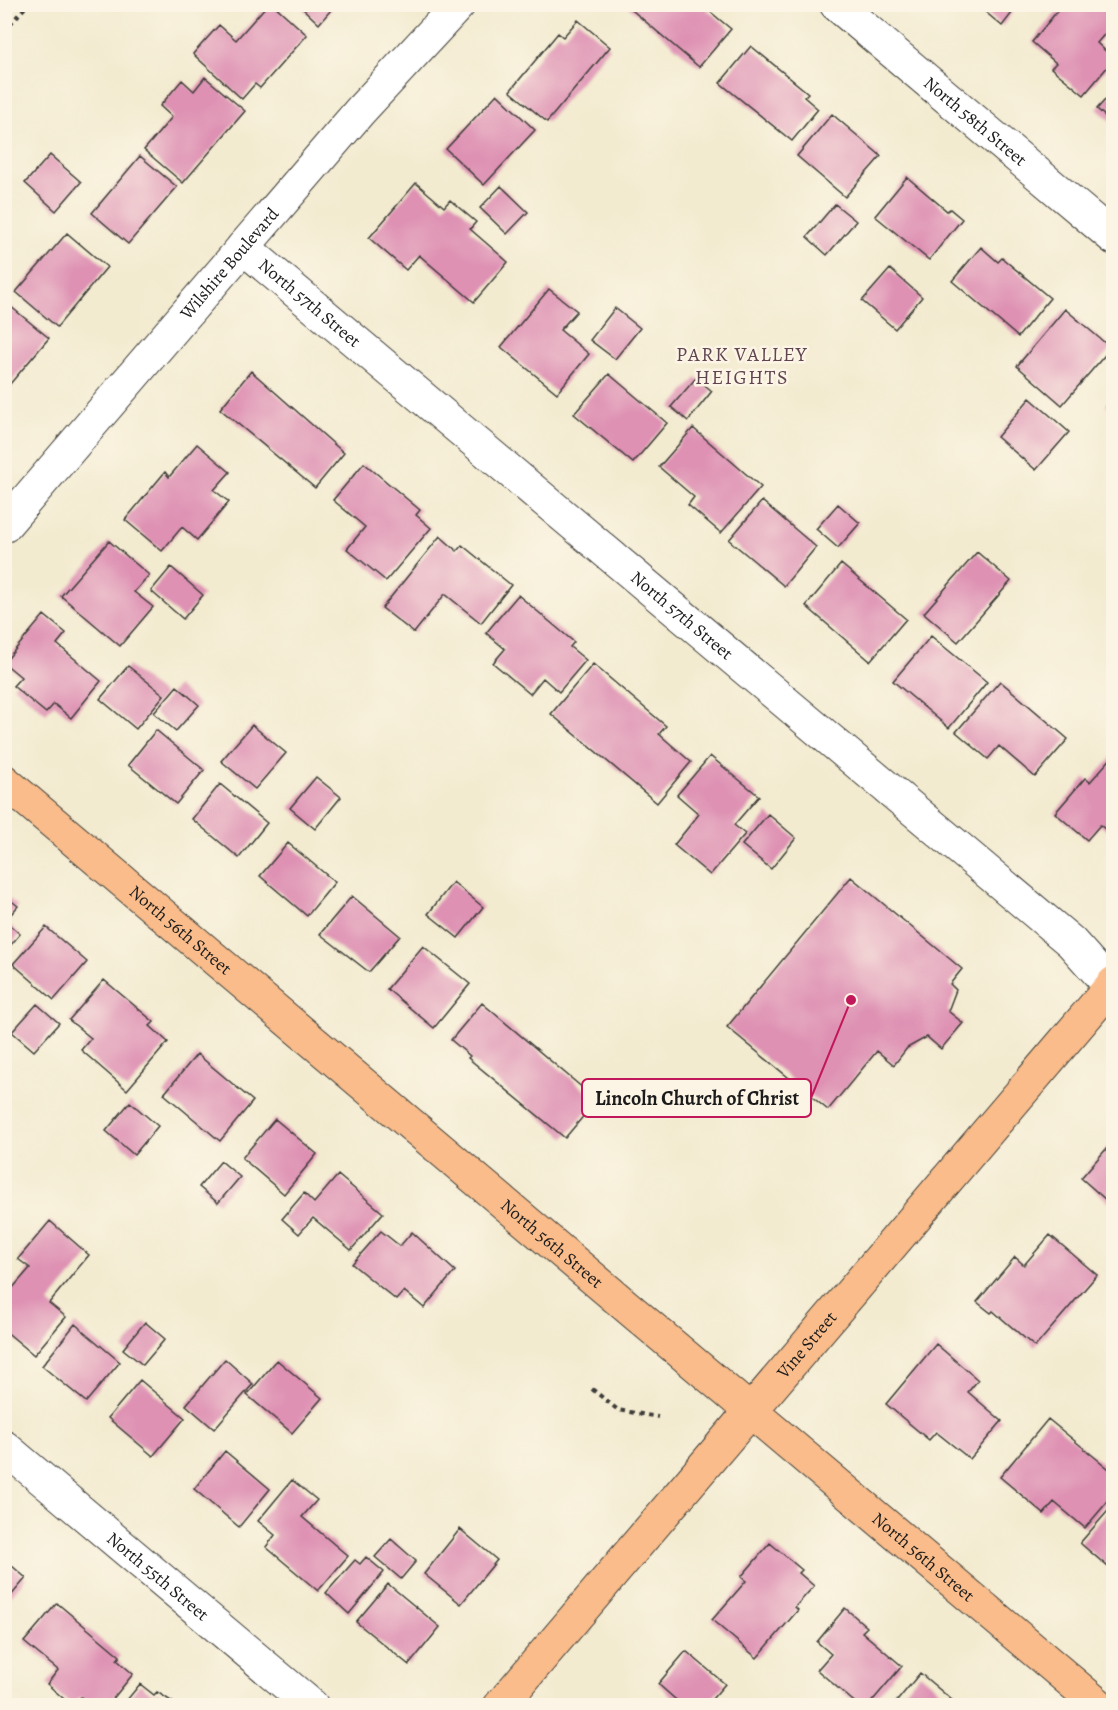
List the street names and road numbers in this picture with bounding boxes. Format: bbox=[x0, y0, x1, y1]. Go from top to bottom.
street label: North 58th Street bbox=[919, 71, 1032, 171]
street label: Wilshire Boulevard bbox=[174, 202, 284, 325]
street label: North 57th Street bbox=[254, 253, 366, 353]
street label: North 57th Street bbox=[626, 566, 738, 665]
street label: North 56th Street bbox=[124, 880, 237, 980]
street label: North 56th Street bbox=[496, 1193, 608, 1294]
street label: Vine Street bbox=[771, 1306, 842, 1384]
street label: North 56th Street bbox=[867, 1507, 980, 1607]
street label: North 55th Street bbox=[102, 1526, 214, 1626]

